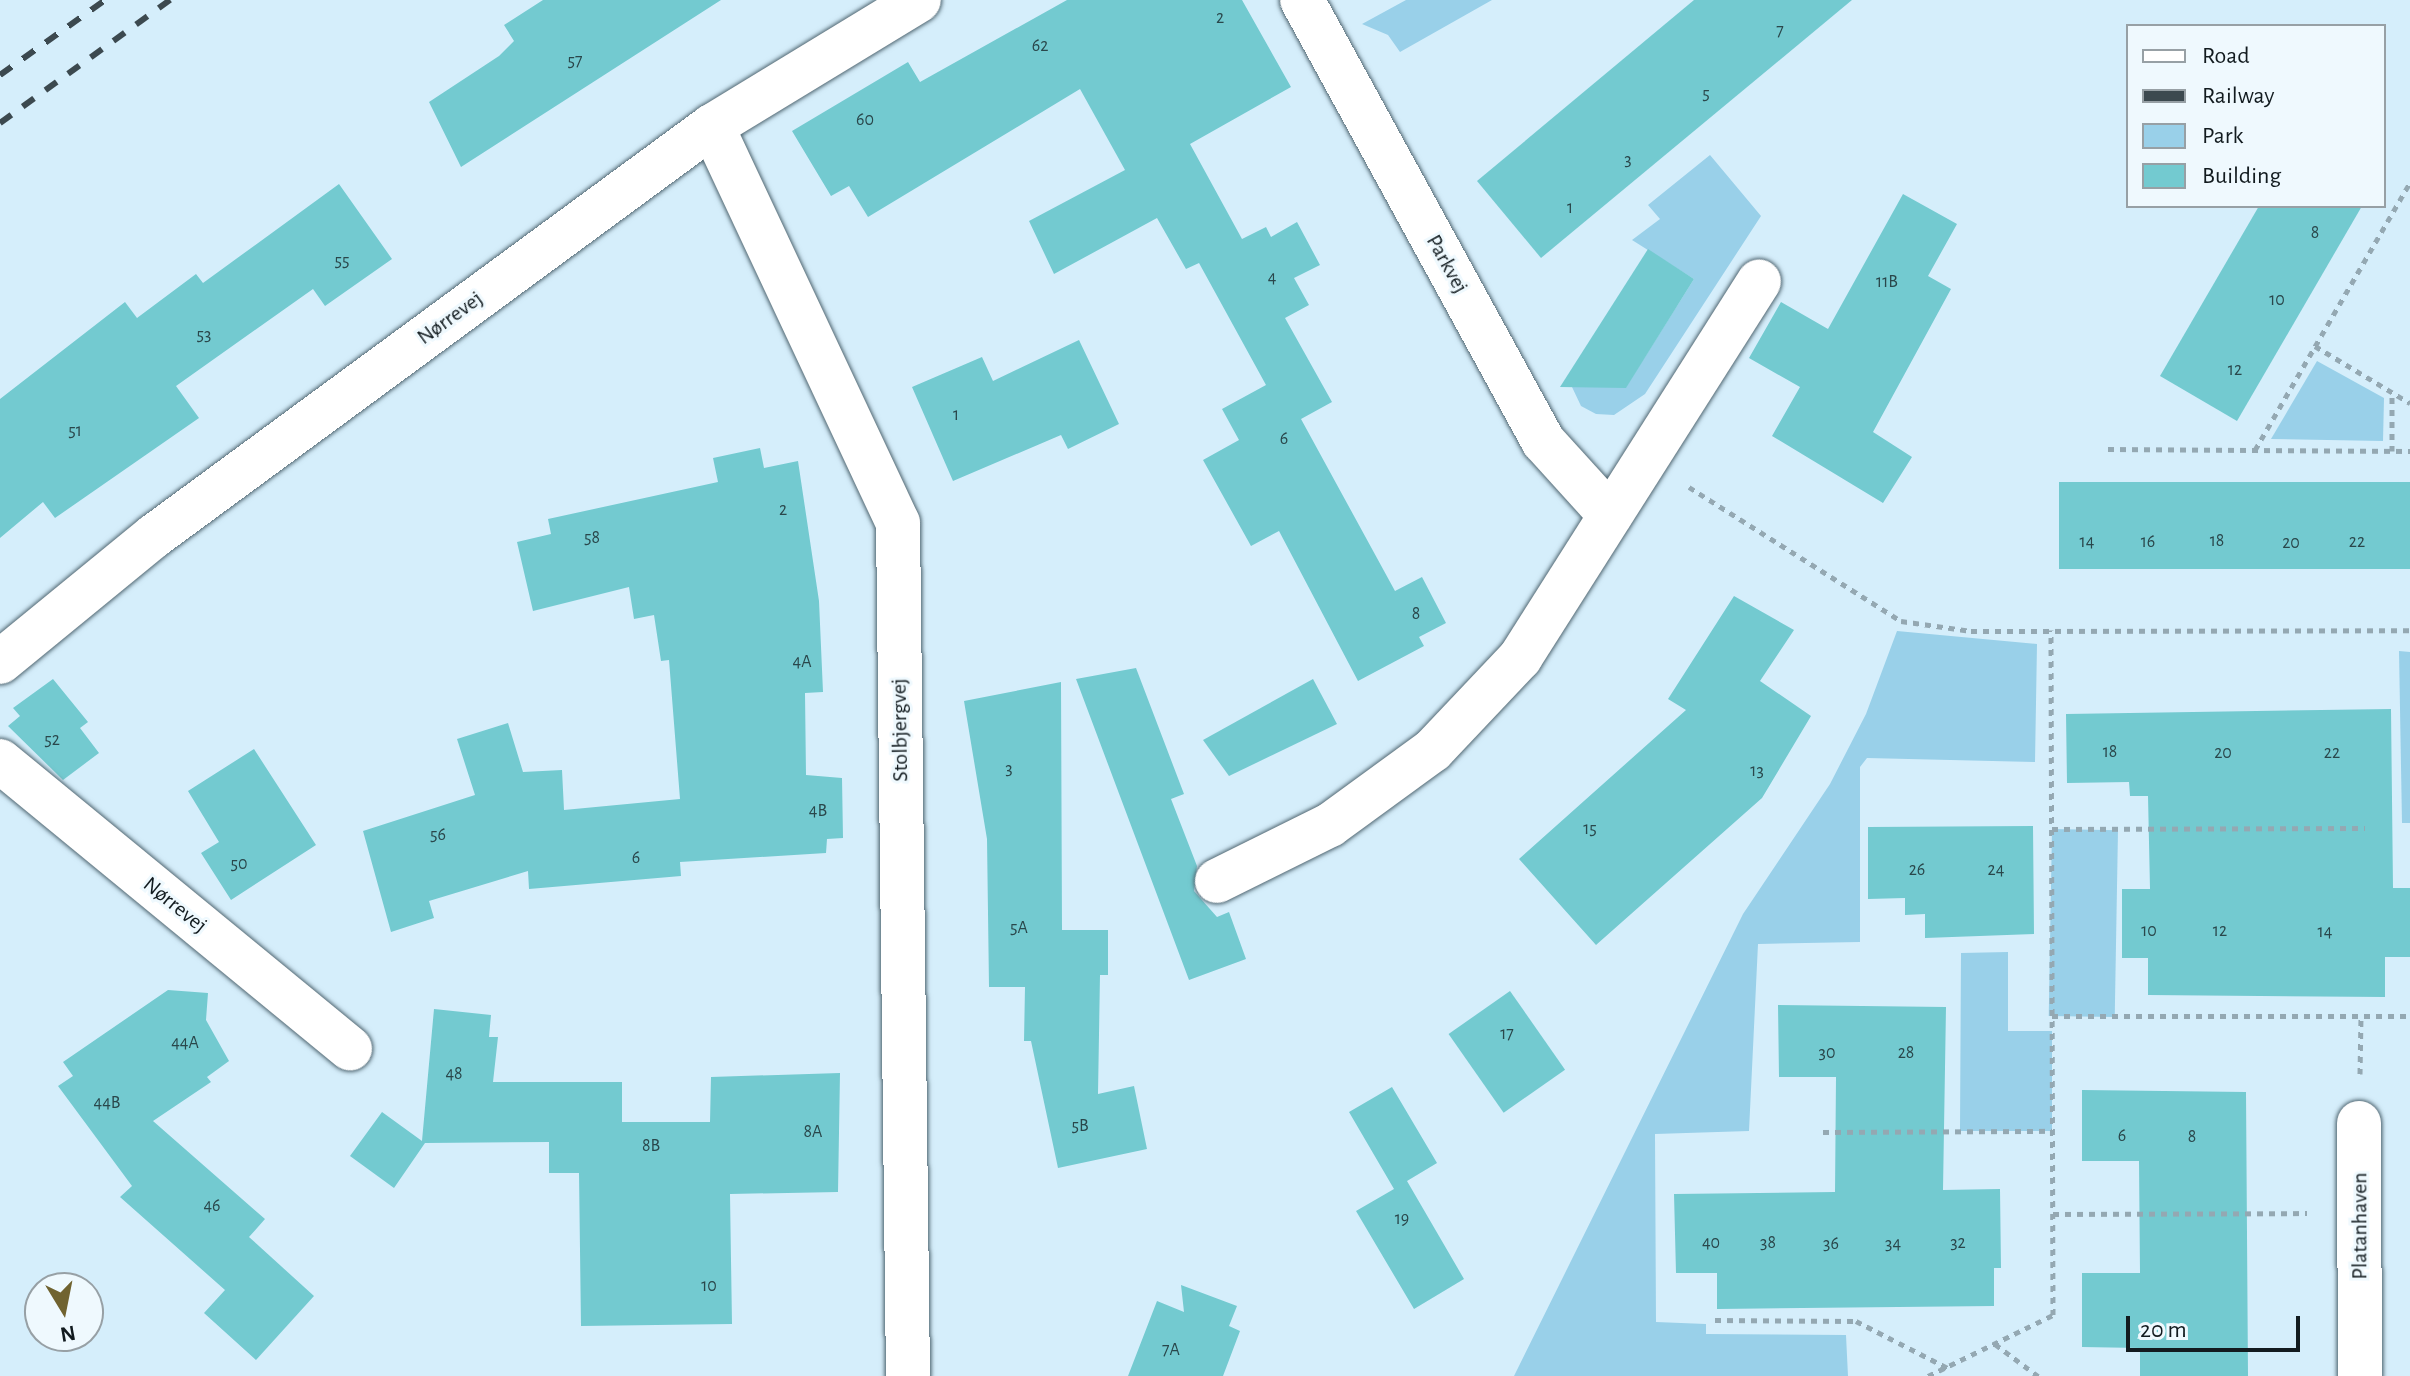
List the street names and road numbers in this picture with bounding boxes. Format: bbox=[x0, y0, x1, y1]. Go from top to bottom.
street label: Parkvej bbox=[1420, 230, 1474, 298]
street label: Nørrevej bbox=[412, 285, 488, 351]
street label: Stolbjergvej bbox=[886, 678, 914, 782]
street label: Nørrevej bbox=[138, 871, 212, 939]
street label: Platanhaven bbox=[2347, 1172, 2373, 1280]

